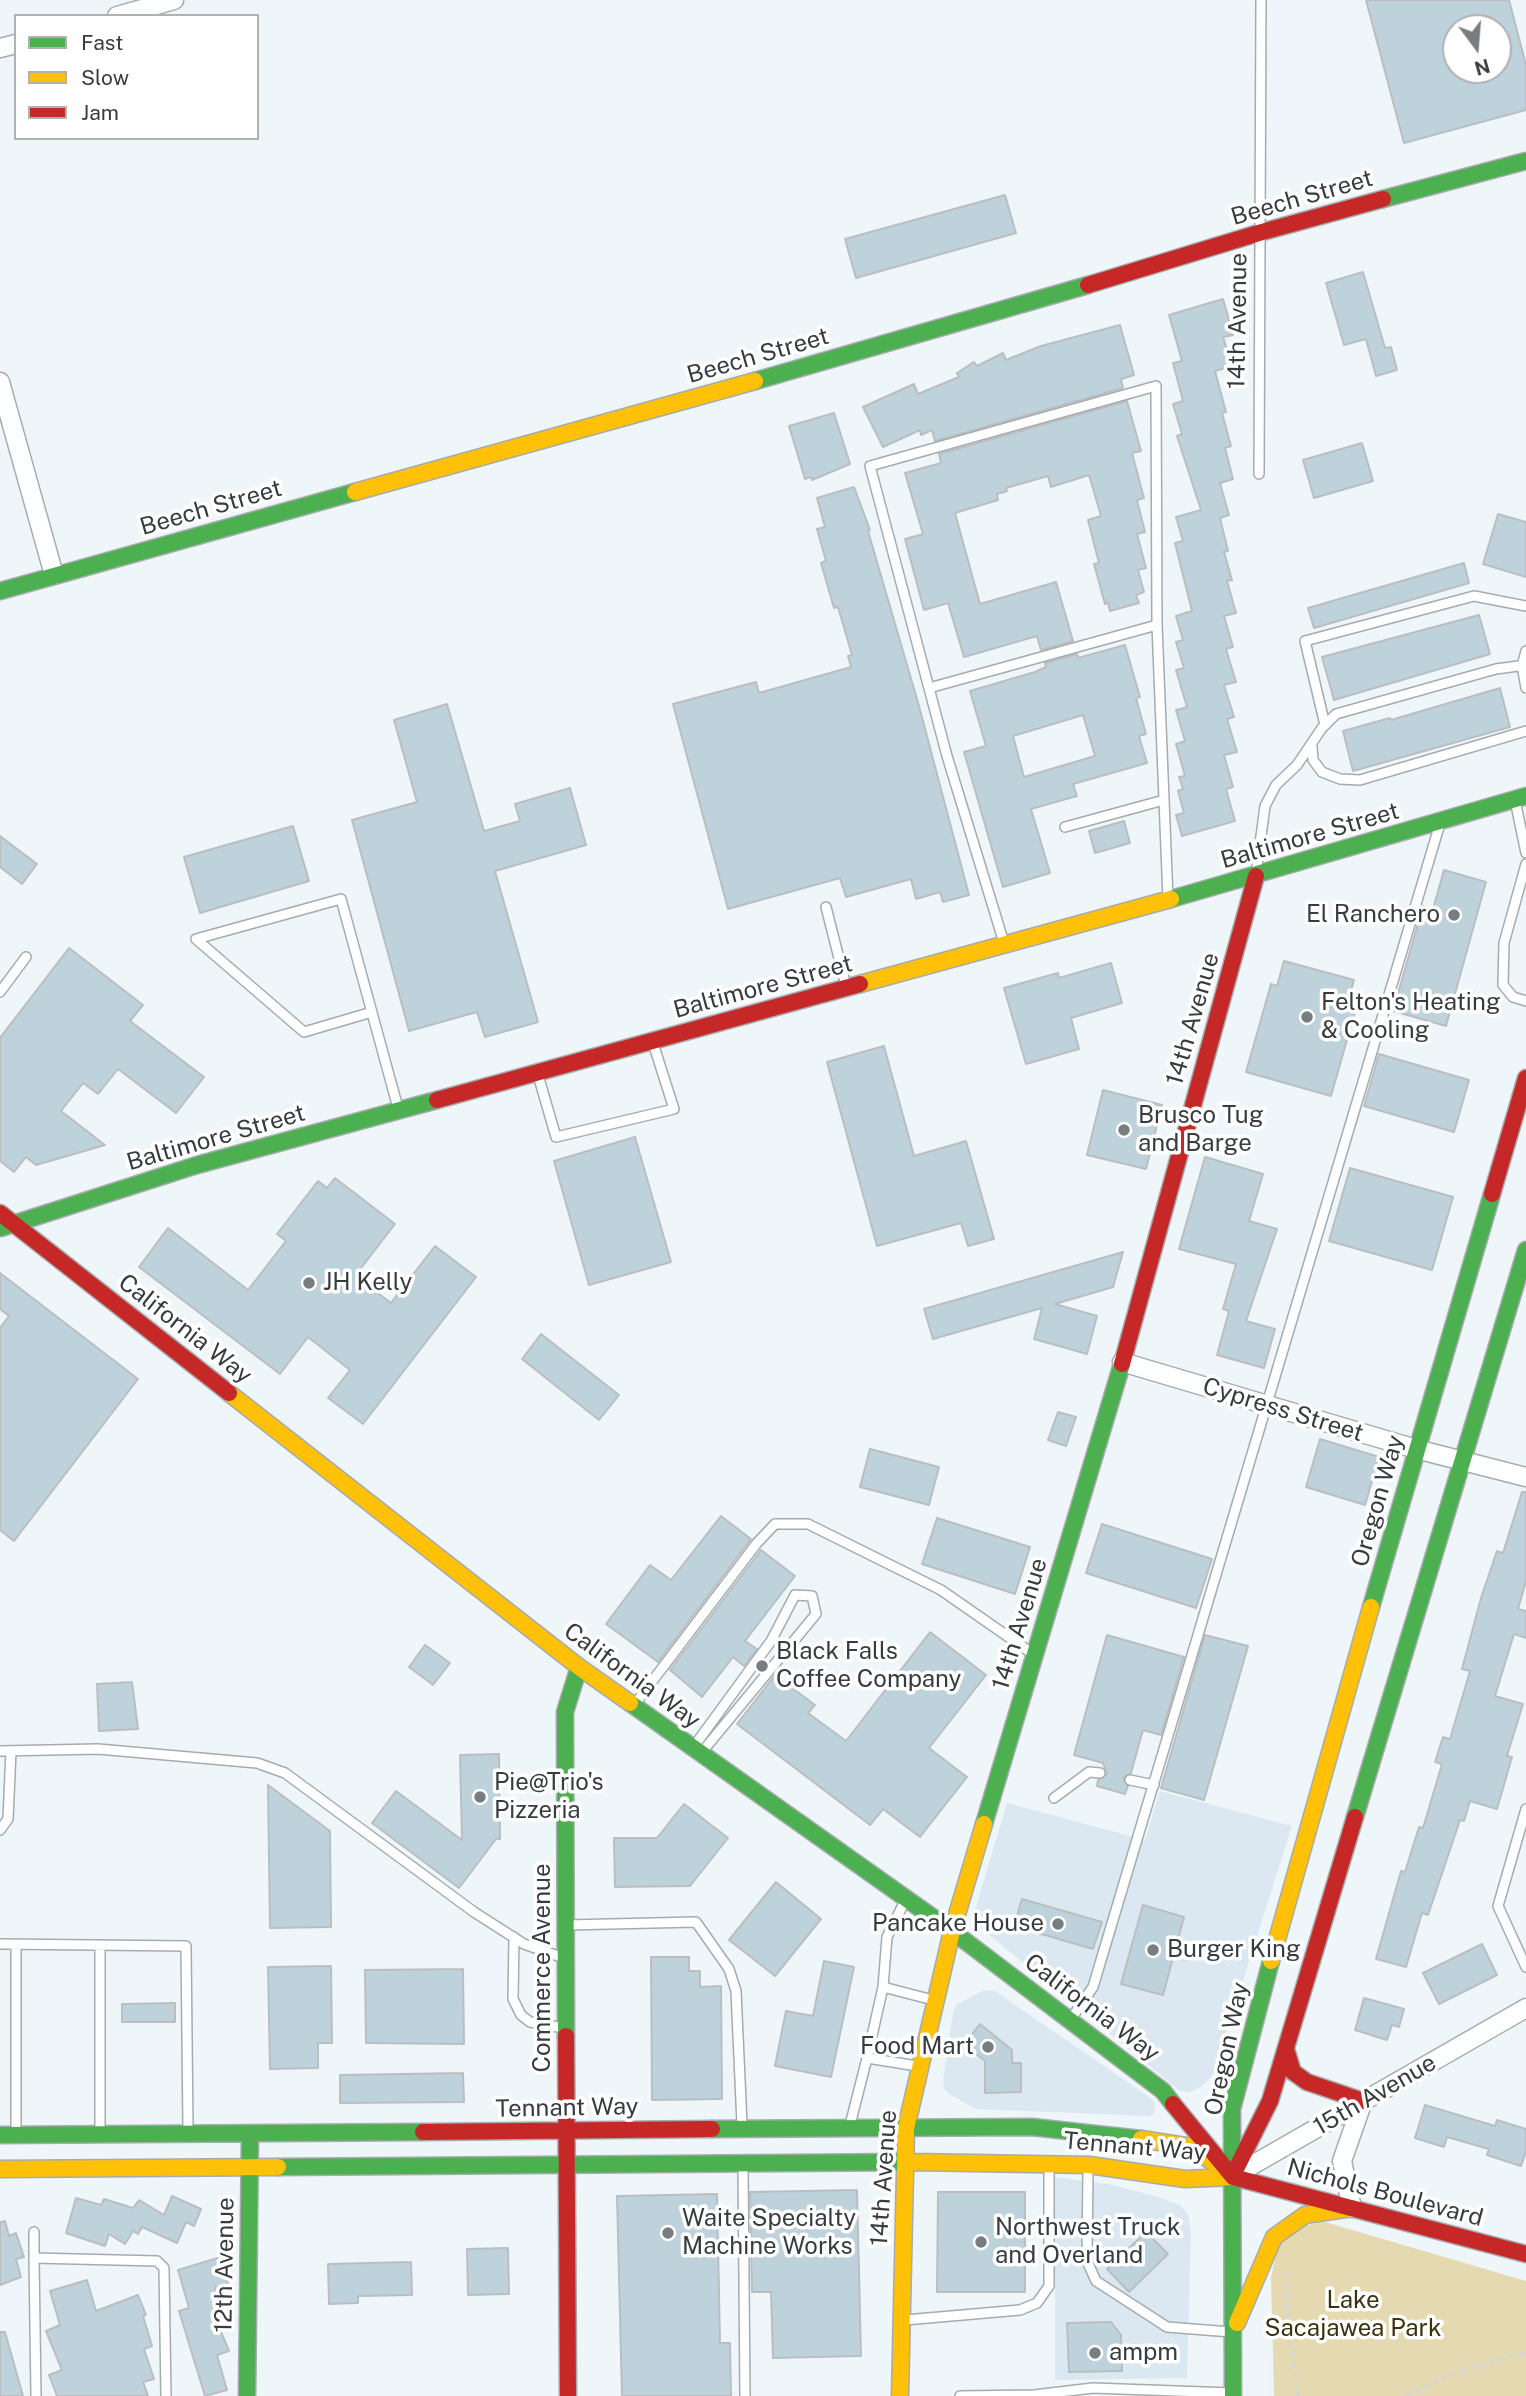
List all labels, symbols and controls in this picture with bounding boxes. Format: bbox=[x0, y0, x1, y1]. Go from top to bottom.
legend bbox=[14, 14, 259, 140]
north arrow bbox=[1442, 14, 1512, 84]
text: Fast bbox=[81, 30, 123, 55]
text: N bbox=[1472, 55, 1492, 80]
text: Slow bbox=[81, 65, 129, 90]
text: Jam bbox=[81, 100, 119, 125]
street label: Beech Street bbox=[1228, 164, 1376, 232]
street label: 14th Avenue bbox=[1222, 253, 1254, 389]
street label: Beech Street bbox=[684, 322, 832, 390]
street label: Beech Street bbox=[137, 474, 285, 542]
street label: Baltimore Street bbox=[1217, 797, 1403, 875]
place label: El Ranchero bbox=[1306, 901, 1440, 929]
marker: El Ranchero bbox=[1446, 907, 1462, 923]
street label: Baltimore Street bbox=[670, 949, 856, 1025]
street label: 14th Avenue bbox=[1160, 950, 1226, 1088]
place label: Felton's Heating & Cooling bbox=[1321, 989, 1501, 1045]
marker: Felton's Heating & Cooling bbox=[1299, 1009, 1315, 1025]
street label: Baltimore Street bbox=[123, 1099, 309, 1177]
place label: Brusco Tug and Barge bbox=[1138, 1102, 1264, 1158]
marker: Brusco Tug and Barge bbox=[1116, 1122, 1132, 1138]
street label: California Way bbox=[113, 1268, 257, 1390]
place label: JH Kelly bbox=[323, 1269, 412, 1297]
marker: JH Kelly bbox=[301, 1275, 317, 1291]
street label: Cypress Street bbox=[1199, 1372, 1367, 1448]
street label: Oregon Way bbox=[1345, 1432, 1411, 1570]
street label: 14th Avenue bbox=[986, 1555, 1054, 1693]
street label: California Way bbox=[558, 1617, 706, 1735]
place label: Black Falls Coffee Company bbox=[776, 1638, 961, 1694]
marker: Black Falls Coffee Company bbox=[754, 1658, 770, 1674]
place label: Pie@Trio's Pizzeria bbox=[494, 1769, 604, 1825]
marker: Pie@Trio's Pizzeria bbox=[472, 1789, 488, 1805]
street label: Commerce Avenue bbox=[529, 1863, 557, 2073]
place label: Pancake House bbox=[872, 1910, 1044, 1938]
marker: Pancake House bbox=[1050, 1916, 1066, 1932]
place label: Burger King bbox=[1167, 1936, 1301, 1964]
marker: Burger King bbox=[1145, 1942, 1161, 1958]
street label: California Way bbox=[1019, 1948, 1165, 2068]
street label: Oregon Way bbox=[1199, 1980, 1255, 2118]
place label: Food Mart bbox=[860, 2033, 974, 2061]
marker: Food Mart bbox=[980, 2039, 996, 2055]
street label: 15th Avenue bbox=[1309, 2048, 1441, 2142]
street label: Tennant Way bbox=[495, 2092, 639, 2124]
street label: 14th Avenue bbox=[865, 2109, 903, 2247]
street label: Tennant Way bbox=[1062, 2126, 1208, 2168]
street label: Nichols Boulevard bbox=[1284, 2153, 1486, 2233]
street label: 12th Avenue bbox=[209, 2197, 241, 2333]
place label: Waite Specialty Machine Works bbox=[682, 2205, 856, 2261]
place label: Northwest Truck and Overland bbox=[995, 2214, 1180, 2270]
marker: Waite Specialty Machine Works bbox=[660, 2225, 676, 2241]
marker: Northwest Truck and Overland bbox=[973, 2234, 989, 2250]
park label: Lake Sacajawea Park bbox=[1265, 2287, 1441, 2343]
place label: ampm bbox=[1109, 2339, 1178, 2367]
marker: ampm bbox=[1087, 2345, 1103, 2361]

